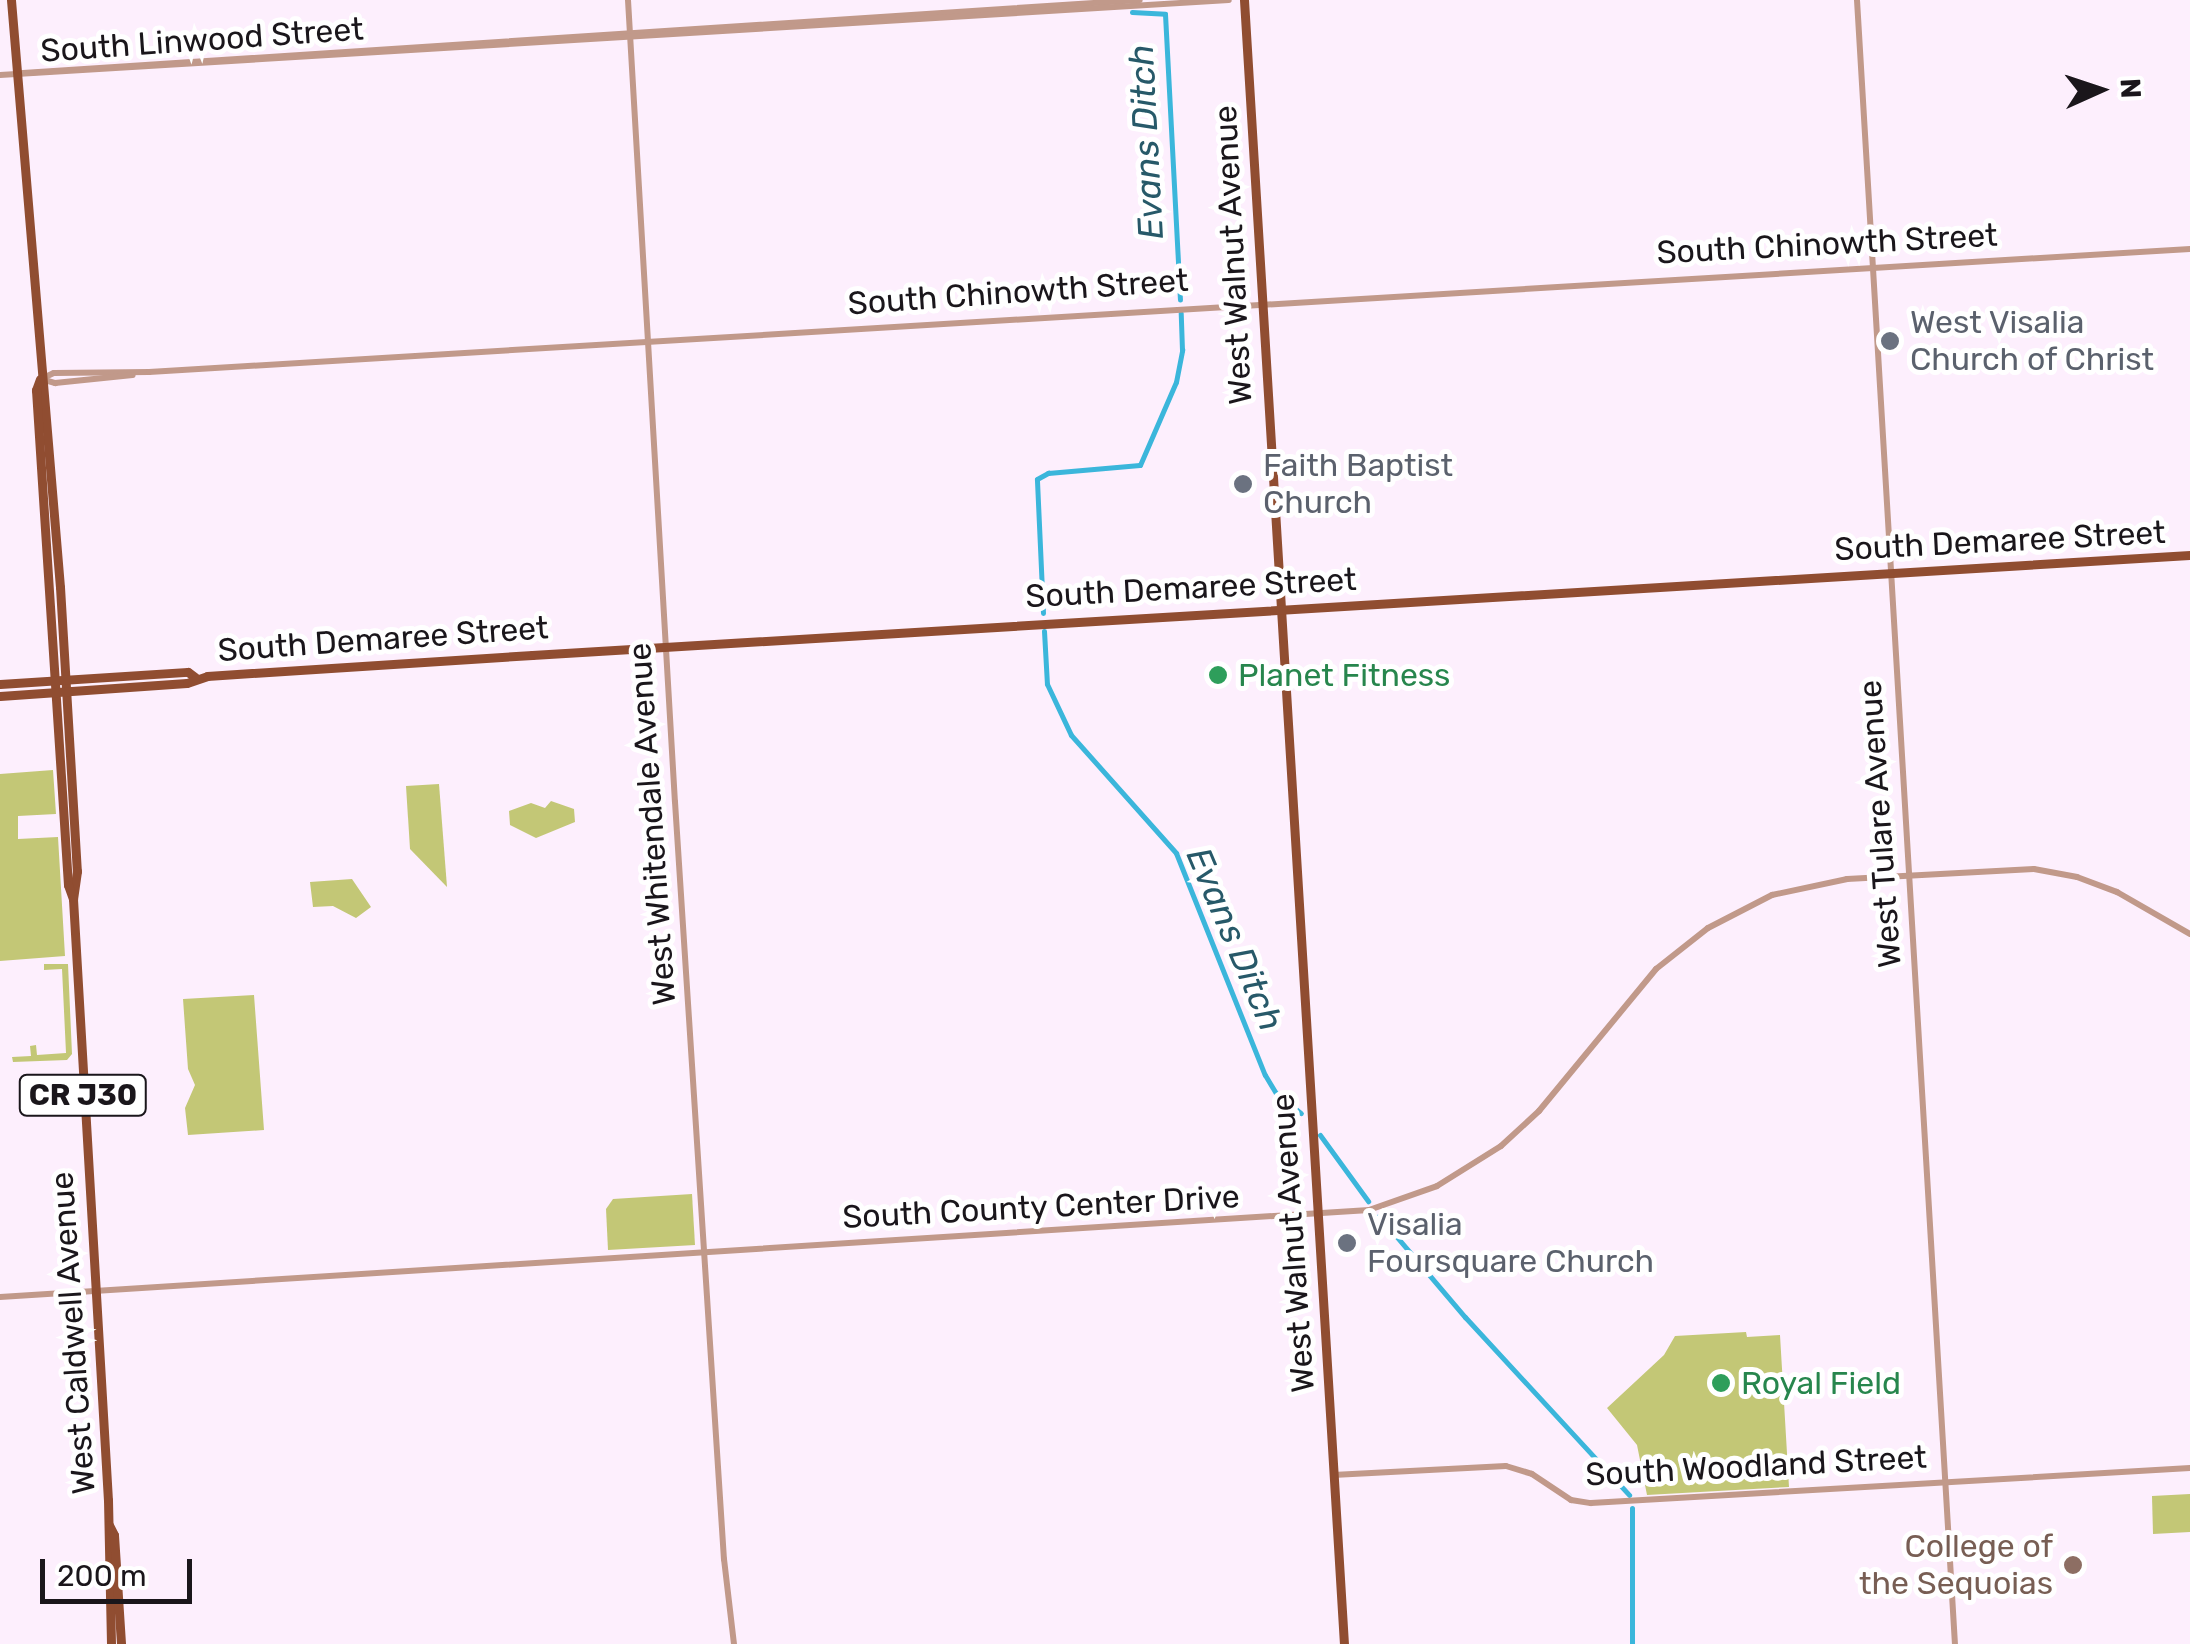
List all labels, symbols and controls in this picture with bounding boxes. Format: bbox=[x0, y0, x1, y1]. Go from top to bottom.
street label: South Linwood Street bbox=[39, 10, 365, 70]
north arrow bbox=[2050, 40, 2150, 140]
water label: Evans Ditch bbox=[1120, 44, 1172, 240]
text: N bbox=[2113, 77, 2147, 99]
street label: West Walnut Avenue bbox=[1206, 104, 1260, 406]
street label: South Chinowth Street bbox=[1656, 216, 1998, 272]
street label: South Chinowth Street bbox=[846, 261, 1190, 323]
place label: West Visalia Church of Christ bbox=[1910, 304, 2155, 379]
marker: West Visalia Church of Christ bbox=[1879, 330, 1901, 352]
place label: Faith Baptist Church bbox=[1263, 447, 1453, 522]
marker: Faith Baptist Church bbox=[1232, 473, 1254, 495]
street label: South Demaree Street bbox=[1833, 513, 2167, 569]
street label: South Demaree Street bbox=[1024, 560, 1358, 616]
street label: South Demaree Street bbox=[216, 608, 550, 670]
street label: West Whitendale Avenue bbox=[620, 641, 684, 1007]
place label: Planet Fitness bbox=[1238, 656, 1450, 694]
marker: Planet Fitness bbox=[1207, 664, 1229, 686]
street label: West Tulare Avenue bbox=[1851, 678, 1909, 970]
water label: Evans Ditch bbox=[1178, 841, 1292, 1037]
road number: CR J30 bbox=[18, 1070, 148, 1120]
street label: West Walnut Avenue bbox=[1263, 1092, 1323, 1394]
street label: West Caldwell Avenue bbox=[43, 1170, 103, 1496]
street label: South County Center Drive bbox=[841, 1177, 1241, 1237]
place label: Visalia Foursquare Church bbox=[1367, 1206, 1654, 1281]
marker: Visalia Foursquare Church bbox=[1336, 1232, 1358, 1254]
place label: Royal Field bbox=[1741, 1364, 1901, 1402]
marker: Royal Field bbox=[1710, 1372, 1732, 1394]
street label: South Woodland Street bbox=[1584, 1438, 1928, 1494]
place label: College of the Sequoias bbox=[1859, 1528, 2053, 1603]
scale bar bbox=[45, 1539, 198, 1601]
marker: College of the Sequoias bbox=[2062, 1554, 2084, 1576]
text: 200 m bbox=[57, 1558, 147, 1594]

